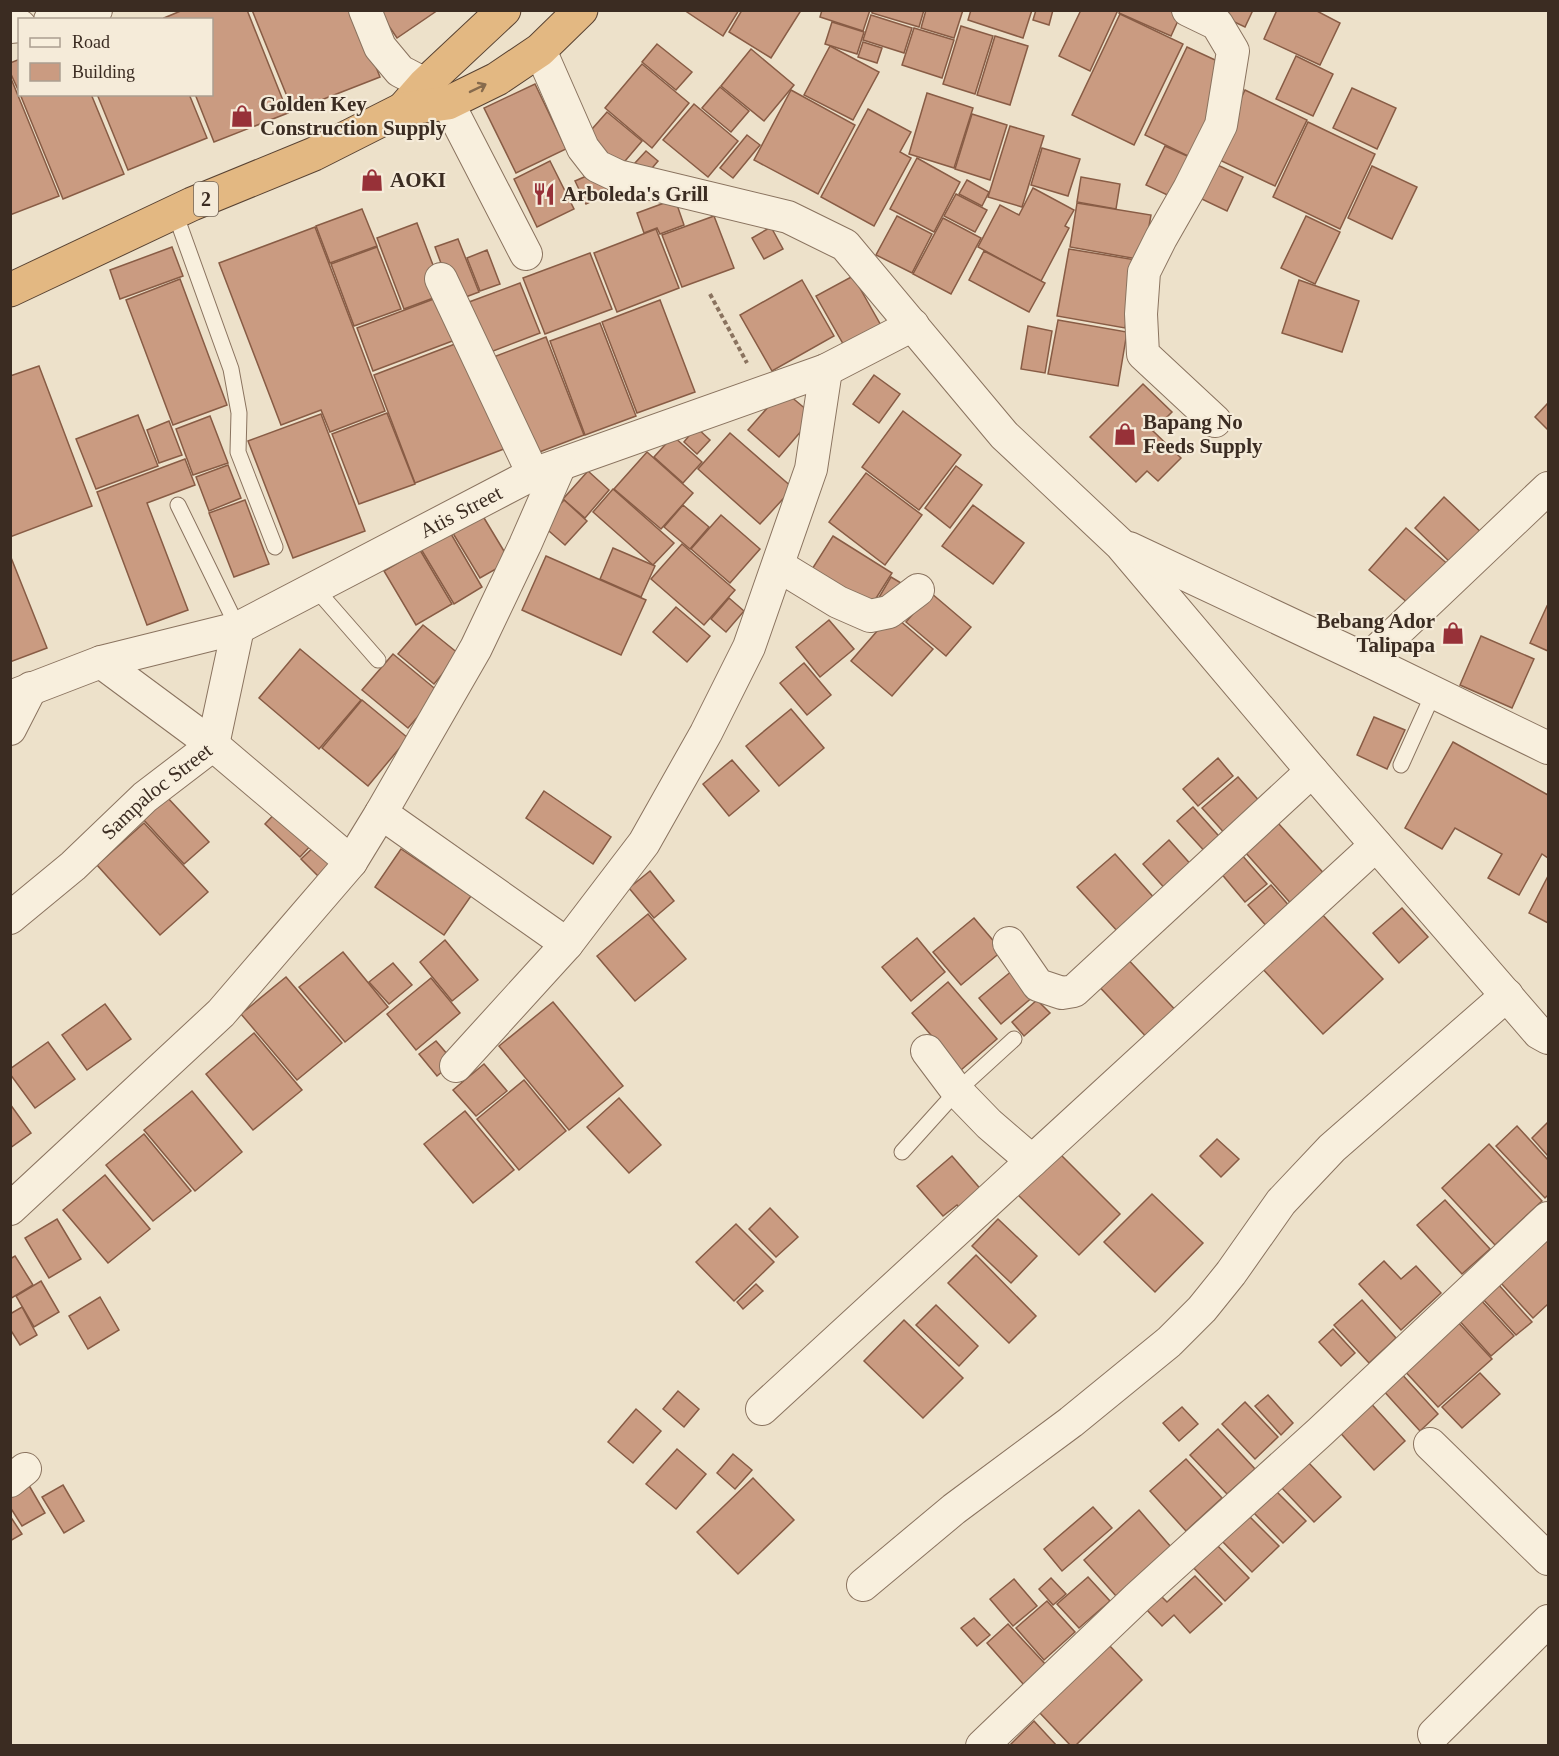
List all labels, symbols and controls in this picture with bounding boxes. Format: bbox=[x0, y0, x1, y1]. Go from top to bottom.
legend bbox=[18, 18, 213, 96]
text: Road bbox=[72, 32, 110, 52]
text: Building bbox=[72, 62, 135, 82]
one-way arrow bbox=[469, 82, 487, 94]
place label: Golden Key Construction Supply bbox=[260, 92, 447, 140]
shop icon: Golden Key Construction Supply bbox=[229, 103, 255, 129]
shop icon: AOKI bbox=[359, 167, 385, 193]
place label: AOKI bbox=[390, 168, 446, 192]
restaurant icon: Arboleda's Grill bbox=[531, 181, 557, 207]
road number: 2 bbox=[194, 182, 218, 216]
place label: Arboleda's Grill bbox=[562, 182, 709, 206]
place label: Bapang No Feeds Supply bbox=[1143, 410, 1263, 458]
shop icon: Bapang No Feeds Supply bbox=[1112, 421, 1138, 447]
street label: Atis Street bbox=[416, 480, 506, 543]
place label: Bebang Ador Talipapa bbox=[1317, 609, 1435, 657]
shop icon: Bebang Ador Talipapa bbox=[1440, 620, 1466, 646]
street label: Sampaloc Street bbox=[96, 738, 217, 844]

